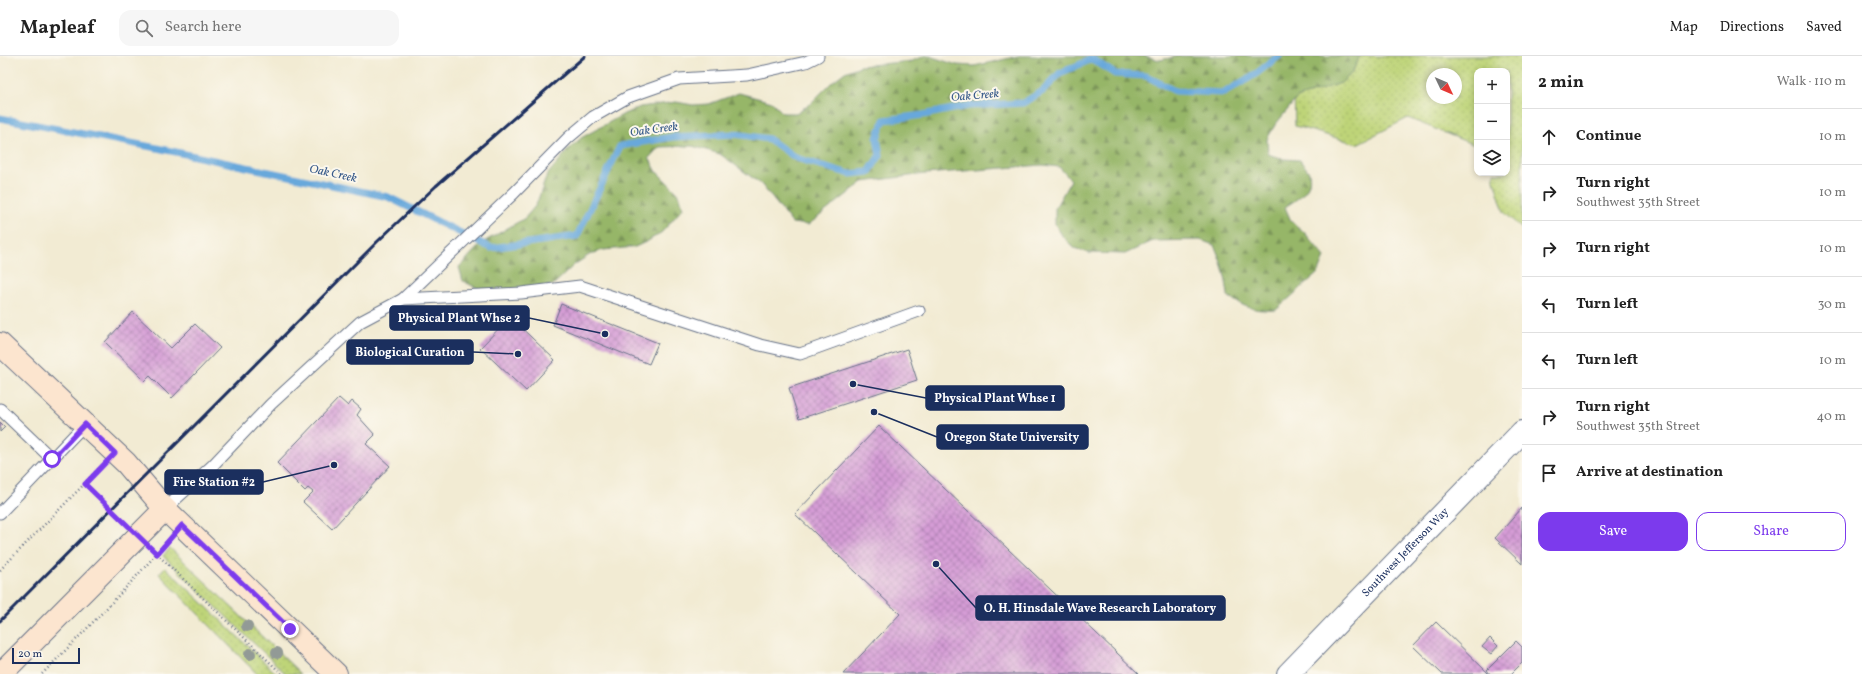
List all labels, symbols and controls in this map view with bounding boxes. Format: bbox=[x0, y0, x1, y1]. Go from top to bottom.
search box bbox=[119, 10, 399, 46]
text: Mapleaf bbox=[20, 15, 95, 41]
icon: search bbox=[133, 17, 155, 39]
text: Search here bbox=[165, 17, 242, 38]
text: Map bbox=[1670, 18, 1698, 37]
text: Directions bbox=[1720, 18, 1784, 37]
text: Saved bbox=[1806, 18, 1842, 37]
north arrow bbox=[1426, 68, 1462, 104]
map controls bbox=[1474, 68, 1510, 176]
button: + bbox=[1474, 68, 1510, 104]
text: 2 min bbox=[1538, 71, 1584, 94]
text: Walk · 110 m bbox=[1777, 73, 1846, 91]
water label: Oak Creek bbox=[950, 86, 1000, 106]
button: − bbox=[1474, 104, 1510, 140]
water label: Oak Creek bbox=[629, 119, 679, 141]
icon: ahead bbox=[1538, 126, 1560, 148]
text: Continue bbox=[1576, 126, 1641, 147]
text: 10 m bbox=[1819, 128, 1846, 146]
button: layers bbox=[1474, 140, 1510, 176]
water label: Oak Creek bbox=[308, 161, 359, 187]
text: Turn right bbox=[1576, 173, 1650, 194]
icon: right bbox=[1538, 182, 1560, 204]
text: 10 m bbox=[1819, 184, 1846, 202]
text: Southwest 35th Street bbox=[1576, 194, 1700, 212]
icon: right bbox=[1538, 238, 1560, 260]
text: Turn right bbox=[1576, 238, 1650, 259]
text: 10 m bbox=[1819, 240, 1846, 258]
icon: left bbox=[1538, 294, 1560, 316]
text: Turn left bbox=[1576, 294, 1638, 315]
text: 30 m bbox=[1818, 296, 1846, 314]
callout: Physical Plant Whse 2 bbox=[390, 306, 529, 330]
text: Physical Plant Whse 2 bbox=[398, 311, 520, 327]
callout: Biological Curation bbox=[347, 340, 473, 364]
text: Biological Curation bbox=[355, 345, 465, 361]
icon: left bbox=[1538, 350, 1560, 372]
text: Turn left bbox=[1576, 350, 1638, 371]
text: 10 m bbox=[1819, 352, 1846, 370]
callout: Physical Plant Whse 1 bbox=[926, 386, 1064, 410]
text: Physical Plant Whse 1 bbox=[934, 391, 1056, 407]
text: Turn right bbox=[1576, 397, 1650, 418]
icon: right bbox=[1538, 406, 1560, 428]
text: 40 m bbox=[1817, 408, 1846, 426]
text: Southwest 35th Street bbox=[1576, 418, 1700, 436]
callout: Oregon State University bbox=[937, 425, 1088, 449]
text: Oregon State University bbox=[945, 430, 1080, 446]
route start bbox=[43, 450, 61, 468]
icon: arrive bbox=[1538, 462, 1560, 484]
text: Arrive at destination bbox=[1576, 462, 1723, 483]
callout: Fire Station #2 bbox=[165, 470, 263, 494]
text: Fire Station #2 bbox=[173, 475, 255, 491]
street label: Southwest Jefferson Way bbox=[1359, 504, 1452, 600]
button: Save bbox=[1538, 512, 1688, 551]
button: Share bbox=[1696, 512, 1846, 551]
callout: O. H. Hinsdale Wave Research Laboratory bbox=[976, 596, 1225, 620]
text: O. H. Hinsdale Wave Research Laboratory bbox=[984, 601, 1217, 617]
route end bbox=[281, 620, 299, 638]
scale bar bbox=[12, 646, 80, 665]
text: 20 m bbox=[18, 647, 42, 662]

